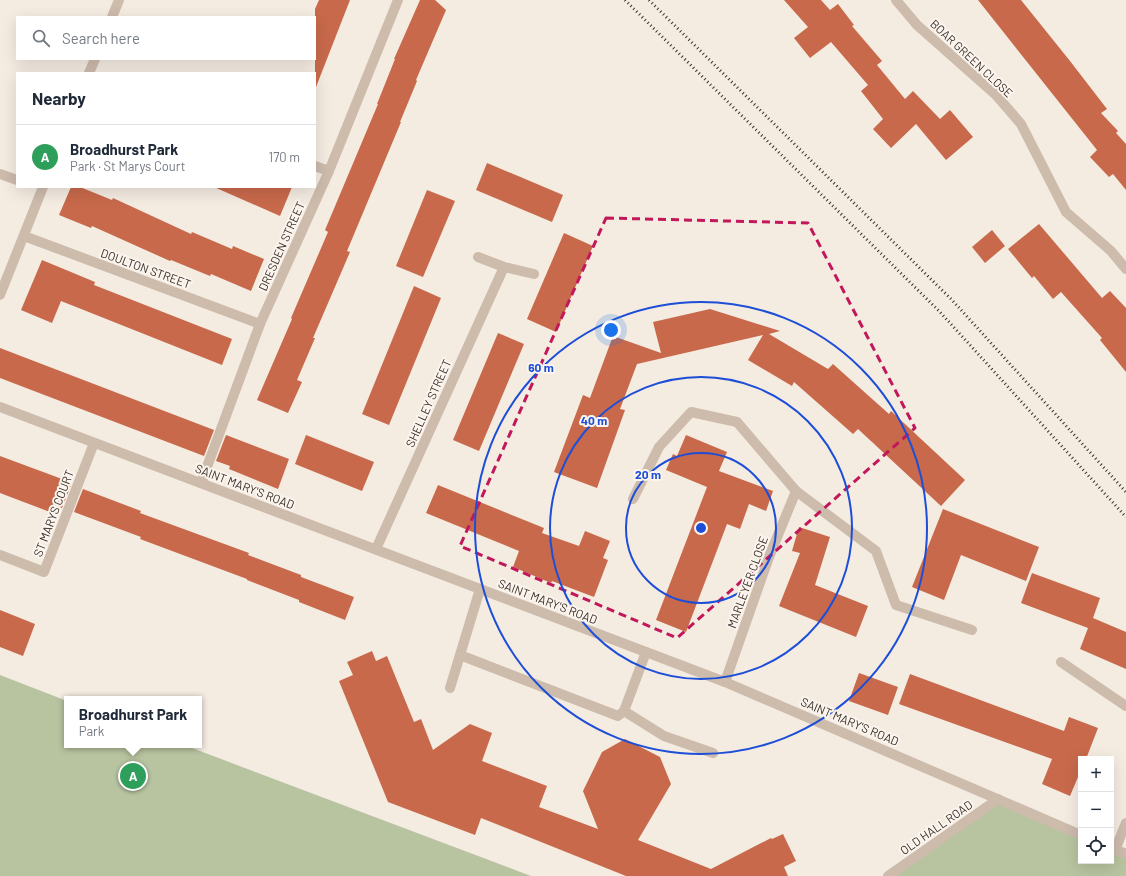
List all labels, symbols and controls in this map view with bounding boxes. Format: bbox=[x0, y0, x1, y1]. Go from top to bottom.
search box bbox=[16, 16, 316, 60]
street label: BOAR GREEN CLOSE bbox=[928, 16, 1016, 100]
icon: search bbox=[30, 27, 52, 49]
text: Search here bbox=[62, 29, 140, 47]
text: Nearby bbox=[32, 88, 86, 108]
text: Broadhurst Park bbox=[70, 140, 178, 158]
text: A bbox=[41, 149, 49, 165]
text: 170 m bbox=[269, 149, 300, 165]
text: Park · St Marys Court bbox=[70, 158, 185, 174]
street label: DRESDEN STREET bbox=[255, 199, 307, 293]
street label: DOULTON STREET bbox=[99, 245, 193, 291]
your location bbox=[601, 320, 621, 340]
street label: SHELLEY STREET bbox=[402, 357, 454, 449]
text: 60 m bbox=[528, 360, 554, 374]
text: 40 m bbox=[581, 413, 607, 427]
street label: SAINT MARY'S ROAD bbox=[193, 461, 297, 511]
street label: ST MARYS COURT bbox=[30, 467, 76, 558]
text: 20 m bbox=[635, 467, 661, 481]
centre of rings bbox=[694, 521, 708, 535]
street label: MARLEYER CLOSE bbox=[724, 534, 770, 630]
street label: SAINT MARY'S ROAD bbox=[496, 576, 600, 626]
street label: SAINT MARY'S ROAD bbox=[799, 694, 901, 748]
popup bbox=[64, 696, 202, 748]
text: Broadhurst Park bbox=[79, 705, 187, 723]
text: Park bbox=[79, 723, 104, 739]
map controls bbox=[1078, 756, 1114, 864]
button: + bbox=[1078, 756, 1114, 792]
pin: A bbox=[120, 761, 146, 791]
button: − bbox=[1078, 792, 1114, 828]
street label: OLD HALL ROAD bbox=[897, 797, 975, 857]
button: locate bbox=[1078, 828, 1114, 864]

